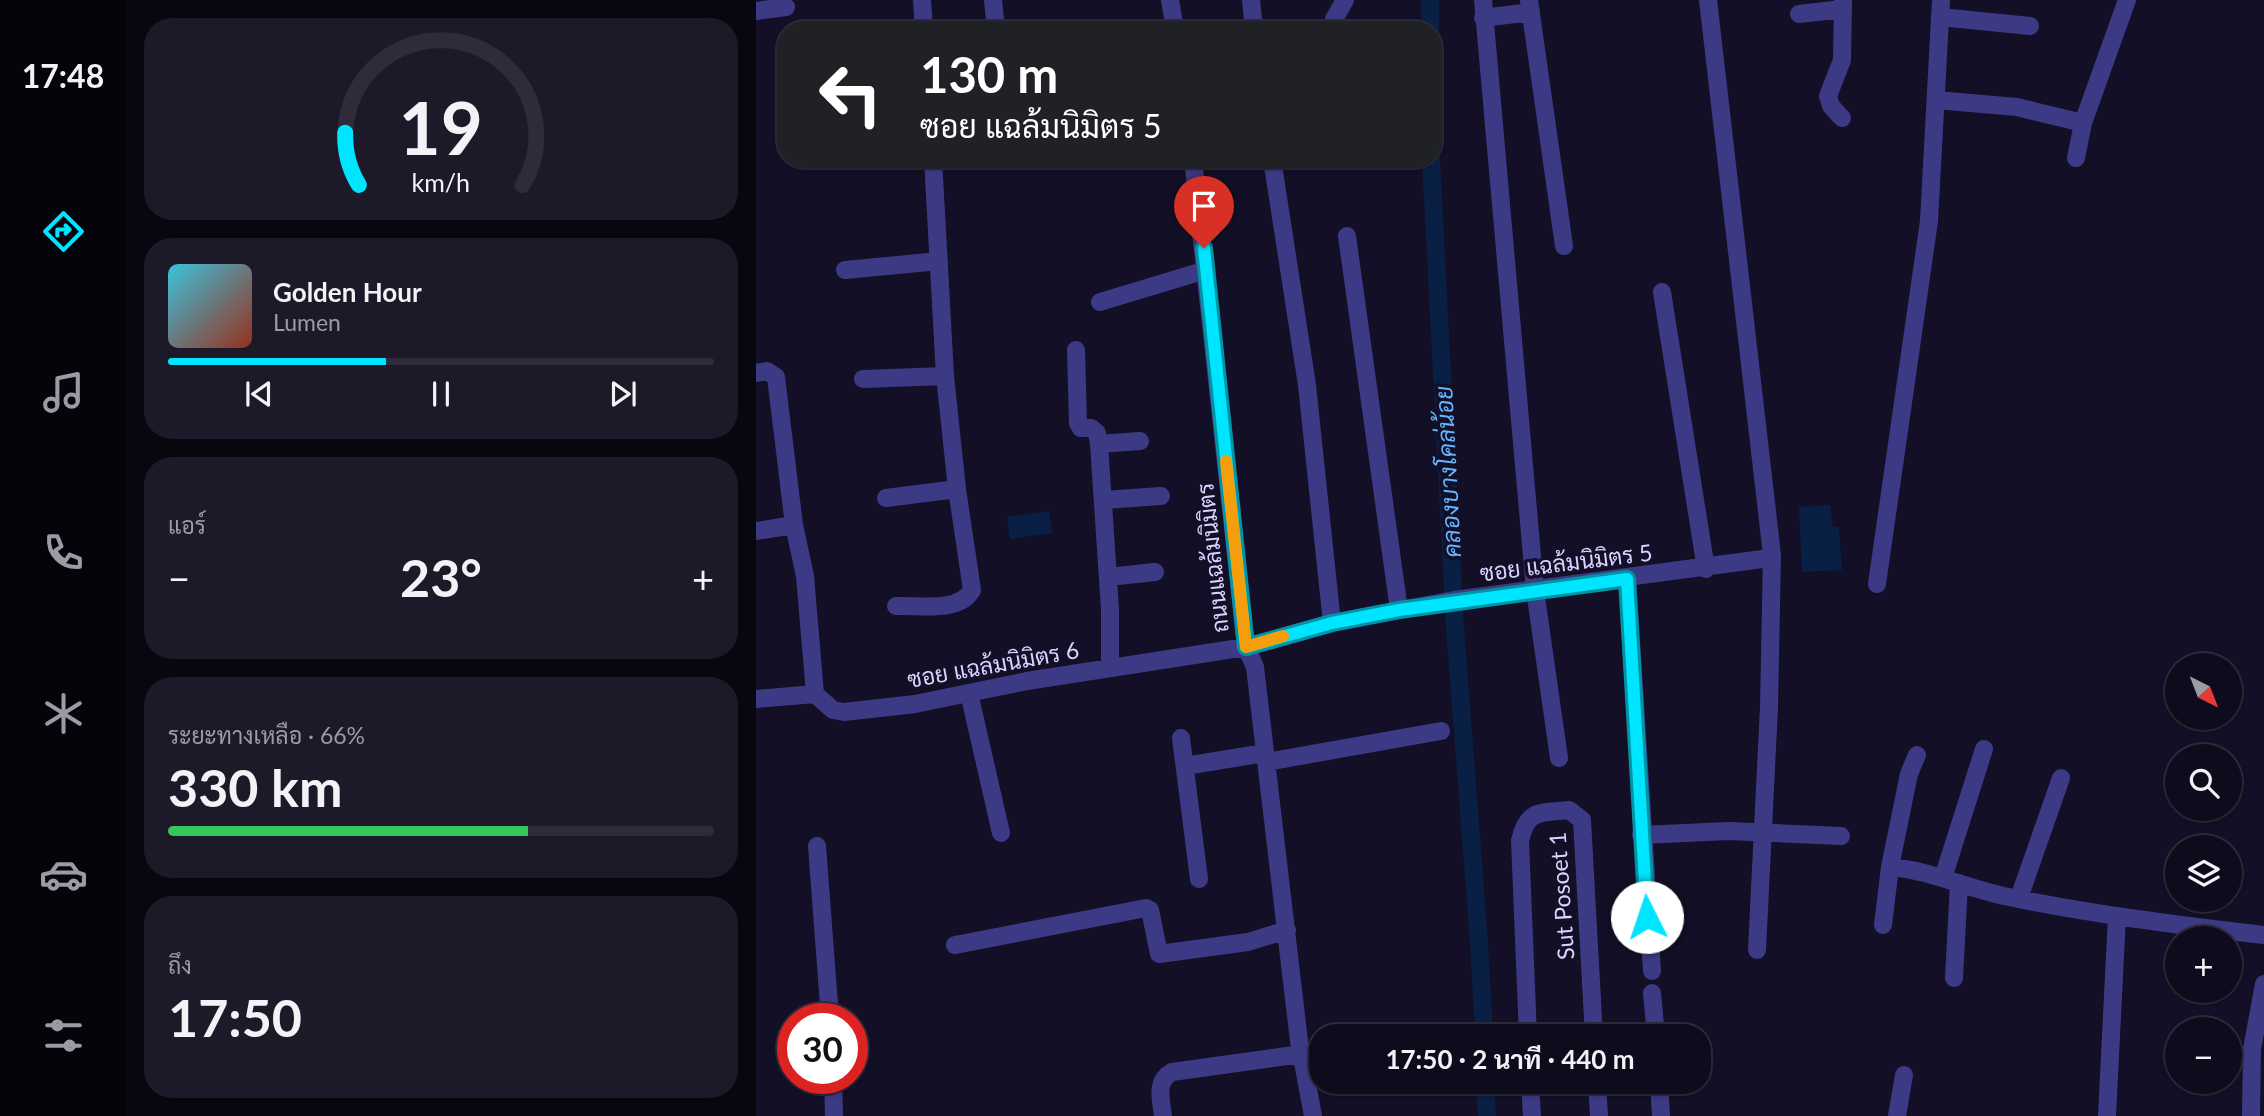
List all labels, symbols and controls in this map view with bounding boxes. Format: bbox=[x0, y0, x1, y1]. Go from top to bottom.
text: 130 m bbox=[920, 45, 1058, 103]
icon: left bbox=[805, 49, 896, 140]
text: 17:48 bbox=[22, 56, 104, 95]
text: 19 bbox=[399, 83, 483, 171]
text: ซอย แฉล้มนิมิตร 5 bbox=[920, 106, 1162, 145]
text: km/h bbox=[412, 167, 470, 197]
pin bbox=[1174, 176, 1234, 248]
icon: arrive bbox=[1185, 187, 1223, 225]
icon: directions bbox=[39, 207, 88, 256]
text: Golden Hour bbox=[273, 276, 422, 308]
text: Lumen bbox=[273, 308, 341, 336]
icon: music bbox=[39, 368, 88, 417]
icon: previous bbox=[240, 375, 278, 413]
icon: pause bbox=[422, 375, 460, 413]
icon: next bbox=[604, 375, 642, 413]
water label: คลองบางโคล่น้อย bbox=[1428, 385, 1466, 559]
street label: ถนนแฉล้มนิมิตร bbox=[1190, 482, 1234, 634]
text: แอร์ bbox=[168, 511, 206, 539]
icon: phone bbox=[39, 528, 88, 577]
street label: ซอย แฉล้มนิมิตร 5 bbox=[1478, 538, 1654, 586]
text: 23° bbox=[400, 546, 482, 608]
text: − bbox=[168, 555, 190, 601]
text: + bbox=[692, 555, 714, 601]
street label: ซอย แฉล้มนิมิตร 6 bbox=[905, 635, 1081, 693]
north arrow bbox=[2165, 653, 2242, 730]
map controls bbox=[2165, 653, 2242, 1094]
icon: climate bbox=[39, 689, 88, 738]
text: ระยะทางเหลือ · 66% bbox=[168, 721, 365, 749]
button: search bbox=[2165, 744, 2242, 821]
text: 330 km bbox=[168, 756, 342, 818]
street label: Sut Posoet 1 bbox=[1543, 831, 1579, 961]
button: layers bbox=[2165, 835, 2242, 912]
icon: car bbox=[39, 850, 88, 899]
position arrow bbox=[1610, 880, 1684, 954]
button: + bbox=[2165, 926, 2242, 1003]
text: ถึง bbox=[168, 951, 192, 979]
text: 17:50 bbox=[168, 986, 302, 1048]
speed limit sign: 30 bbox=[777, 1003, 868, 1094]
icon: filters bbox=[39, 1011, 88, 1060]
button: − bbox=[2165, 1017, 2242, 1094]
text: 17:50 · 2 นาที · 440 m bbox=[1385, 1043, 1635, 1075]

